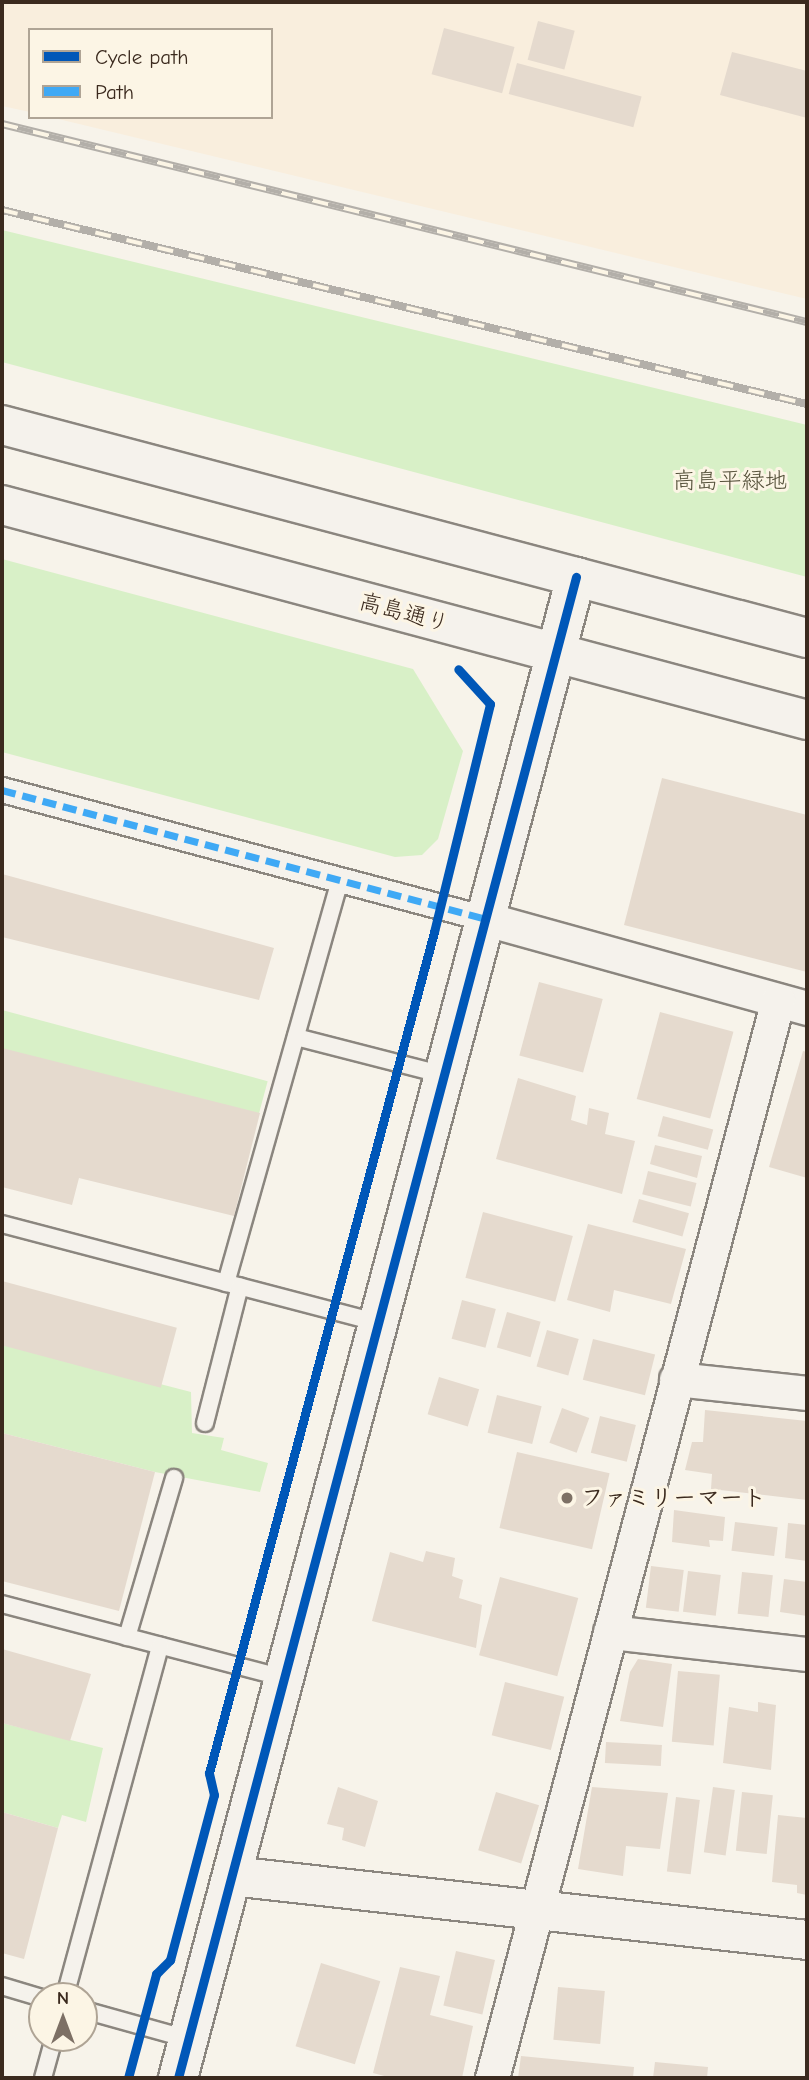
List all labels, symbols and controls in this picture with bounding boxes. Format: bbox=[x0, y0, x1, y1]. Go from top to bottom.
legend bbox=[28, 28, 273, 119]
text: Cycle path bbox=[95, 45, 188, 69]
text: Path bbox=[95, 80, 134, 104]
park label: 高島平緑地 bbox=[673, 467, 787, 495]
street label: 高島通り bbox=[356, 588, 452, 638]
place label: ファミリーマート bbox=[581, 1484, 765, 1512]
marker: ファミリーマート bbox=[559, 1490, 575, 1506]
north arrow bbox=[28, 1982, 98, 2052]
text: N bbox=[57, 1987, 69, 2009]

